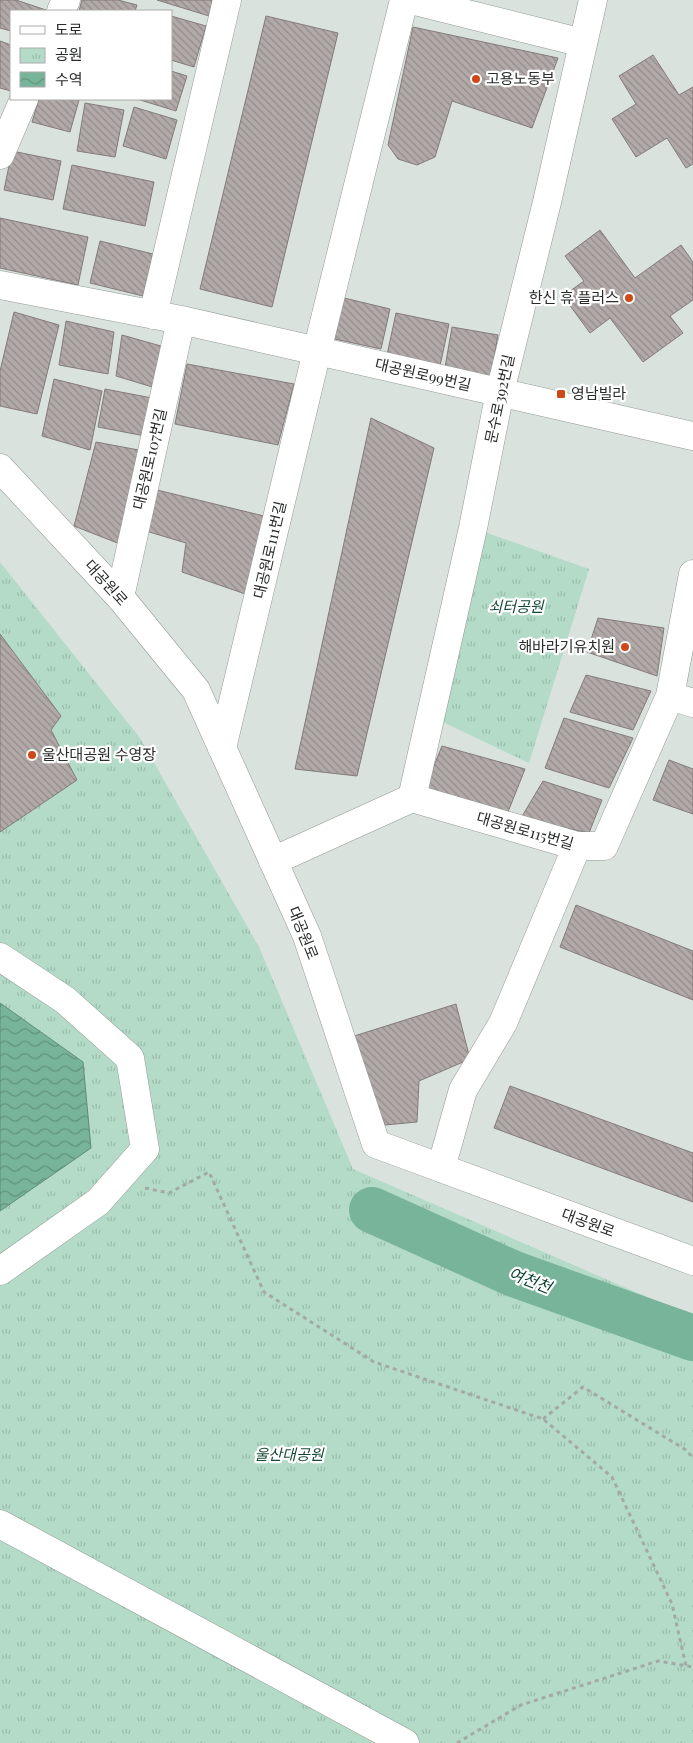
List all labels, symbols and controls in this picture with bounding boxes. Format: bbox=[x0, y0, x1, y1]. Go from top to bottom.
legend bbox=[10, 10, 172, 100]
text: 도로 bbox=[55, 19, 83, 39]
text: 공원 bbox=[55, 44, 83, 64]
place label: 고용노동부 bbox=[486, 68, 555, 88]
text: 수역 bbox=[55, 69, 83, 89]
marker: 고용노동부 bbox=[470, 73, 482, 85]
place label: 한신 휴 플러스 bbox=[529, 287, 619, 307]
marker: 한신 휴 플러스 bbox=[623, 292, 635, 304]
street label: 문수로392번길 bbox=[480, 352, 518, 445]
street label: 대공원로99번길 bbox=[373, 353, 473, 395]
place label: 영남빌라 bbox=[571, 383, 626, 403]
marker: 영남빌라 bbox=[555, 388, 567, 400]
street label: 대공원로107번길 bbox=[128, 406, 170, 511]
street label: 대공원로111번길 bbox=[248, 499, 290, 600]
street label: 대공원로 bbox=[81, 555, 133, 610]
park label: 쇠터공원 bbox=[488, 596, 545, 616]
place label: 해바라기유치원 bbox=[518, 636, 615, 656]
marker: 해바라기유치원 bbox=[619, 641, 631, 653]
place label: 울산대공원 수영장 bbox=[42, 744, 156, 764]
marker: 울산대공원 수영장 bbox=[26, 749, 38, 761]
street label: 대공원로115번길 bbox=[474, 807, 576, 853]
street label: 대공원로 bbox=[284, 903, 324, 962]
street label: 대공원로 bbox=[559, 1203, 618, 1241]
water label: 여천천 bbox=[506, 1262, 557, 1298]
park label: 울산대공원 bbox=[254, 1444, 325, 1464]

